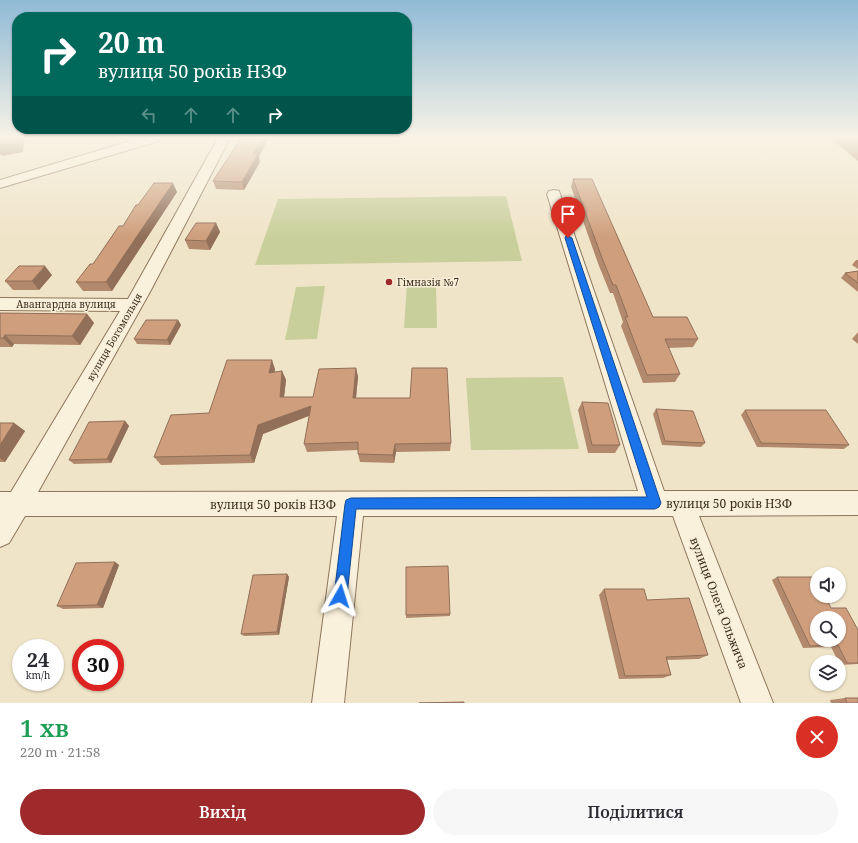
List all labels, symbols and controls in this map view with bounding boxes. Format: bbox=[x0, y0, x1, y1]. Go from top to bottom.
text: 20 m bbox=[98, 23, 165, 61]
icon: right bbox=[32, 28, 84, 80]
text: вулиця 50 років НЗФ bbox=[98, 59, 287, 83]
icon: left bbox=[138, 104, 160, 126]
icon: ahead bbox=[180, 104, 202, 126]
icon: ahead bbox=[222, 104, 244, 126]
icon: right bbox=[264, 104, 286, 126]
pin bbox=[551, 197, 585, 238]
icon: arrive bbox=[557, 203, 579, 225]
place label: Гімназія №7 bbox=[397, 275, 459, 289]
marker: Гімназія №7 bbox=[384, 277, 394, 287]
street label: вулиця Богомольця bbox=[83, 290, 145, 384]
street label: Авангардна вулиця bbox=[16, 297, 116, 311]
street label: вулиця 50 років НЗФ bbox=[666, 495, 792, 512]
street label: вулиця 50 років НЗФ bbox=[210, 496, 336, 513]
street label: вулиця Олега Ольжича bbox=[686, 535, 752, 672]
map controls bbox=[810, 567, 846, 691]
button: sound bbox=[810, 567, 846, 603]
position arrow bbox=[319, 575, 361, 617]
button: search bbox=[810, 611, 846, 647]
speed limit sign: 30 bbox=[72, 639, 124, 691]
text: 24 bbox=[27, 646, 49, 673]
button: layers bbox=[810, 655, 846, 691]
text: km/h bbox=[26, 668, 50, 682]
text: 1 хв bbox=[20, 711, 69, 744]
button: close bbox=[796, 716, 838, 758]
text: 220 m · 21:58 bbox=[20, 743, 100, 761]
button: Вихід bbox=[20, 789, 425, 835]
button: Поділитися bbox=[433, 789, 838, 835]

